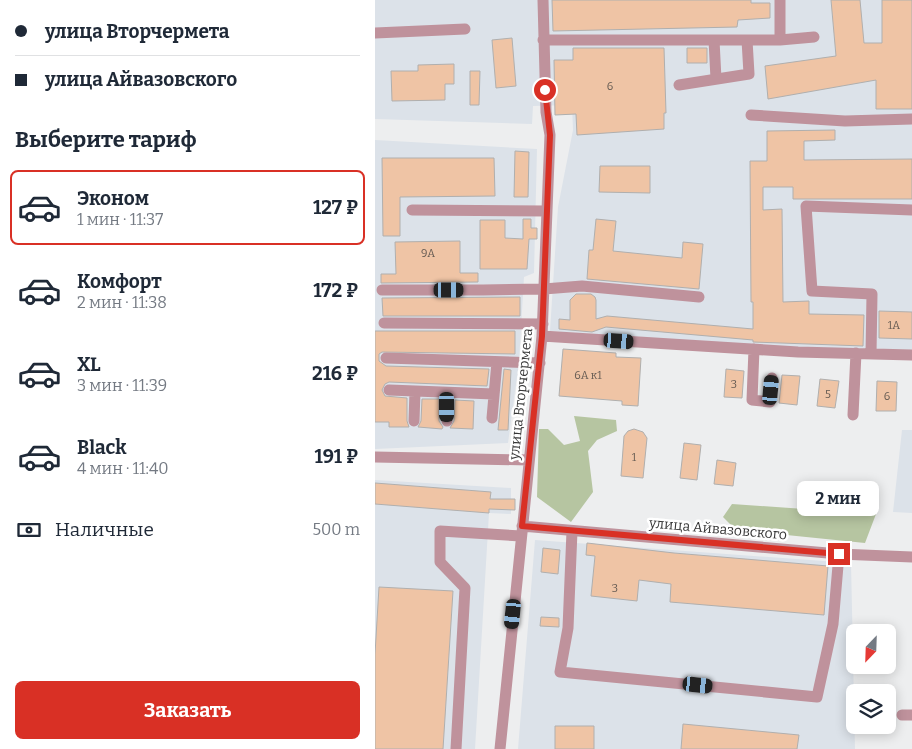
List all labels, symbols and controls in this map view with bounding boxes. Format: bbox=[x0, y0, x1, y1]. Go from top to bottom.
text: улица Вторчермета bbox=[45, 20, 229, 43]
text: улица Айвазовского bbox=[45, 68, 237, 91]
route start bbox=[534, 79, 556, 101]
house number: 6 bbox=[607, 80, 613, 93]
text: Выберите тариф bbox=[15, 126, 196, 153]
icon: car bbox=[17, 185, 62, 230]
text: Эконом bbox=[77, 187, 149, 210]
text: 127 ₽ bbox=[313, 196, 358, 219]
text: 1 мин · 11:37 bbox=[77, 210, 163, 229]
house number: 9А bbox=[421, 247, 435, 260]
icon: car bbox=[17, 268, 62, 313]
text: Комфорт bbox=[77, 270, 162, 293]
text: 172 ₽ bbox=[313, 279, 358, 302]
car bbox=[434, 283, 464, 298]
text: 2 мин · 11:38 bbox=[77, 293, 167, 312]
house number: 1А bbox=[888, 319, 900, 332]
street label: улица Вторчермета bbox=[506, 327, 536, 462]
car bbox=[603, 332, 634, 350]
icon: car bbox=[17, 351, 62, 396]
text: XL bbox=[77, 353, 101, 376]
text: 216 ₽ bbox=[312, 362, 358, 385]
house number: 6А к1 bbox=[574, 369, 602, 382]
car bbox=[762, 374, 779, 406]
text: 3 мин · 11:39 bbox=[77, 376, 167, 395]
house number: 3 bbox=[731, 378, 737, 391]
house number: 5 bbox=[825, 388, 831, 401]
house number: 6 bbox=[884, 390, 890, 403]
car bbox=[439, 392, 454, 422]
icon: car bbox=[17, 434, 62, 479]
text: Black bbox=[77, 436, 127, 459]
text: 191 ₽ bbox=[314, 445, 358, 468]
house number: 1 bbox=[632, 451, 637, 464]
text: 4 мин · 11:40 bbox=[77, 459, 169, 478]
callout: 2 мин bbox=[798, 482, 880, 516]
text: 2 мин bbox=[815, 489, 861, 508]
street label: улица Айвазовского bbox=[647, 514, 788, 543]
icon: cash bbox=[15, 516, 43, 544]
text: Наличные bbox=[55, 518, 154, 541]
text: 500 m bbox=[312, 520, 360, 539]
route end bbox=[828, 543, 850, 565]
house number: 3 bbox=[612, 582, 618, 595]
car bbox=[503, 598, 522, 630]
north arrow bbox=[846, 624, 896, 674]
map controls bbox=[846, 624, 896, 734]
car bbox=[682, 676, 713, 694]
button: Заказать bbox=[15, 681, 360, 739]
button: layers bbox=[846, 684, 896, 734]

